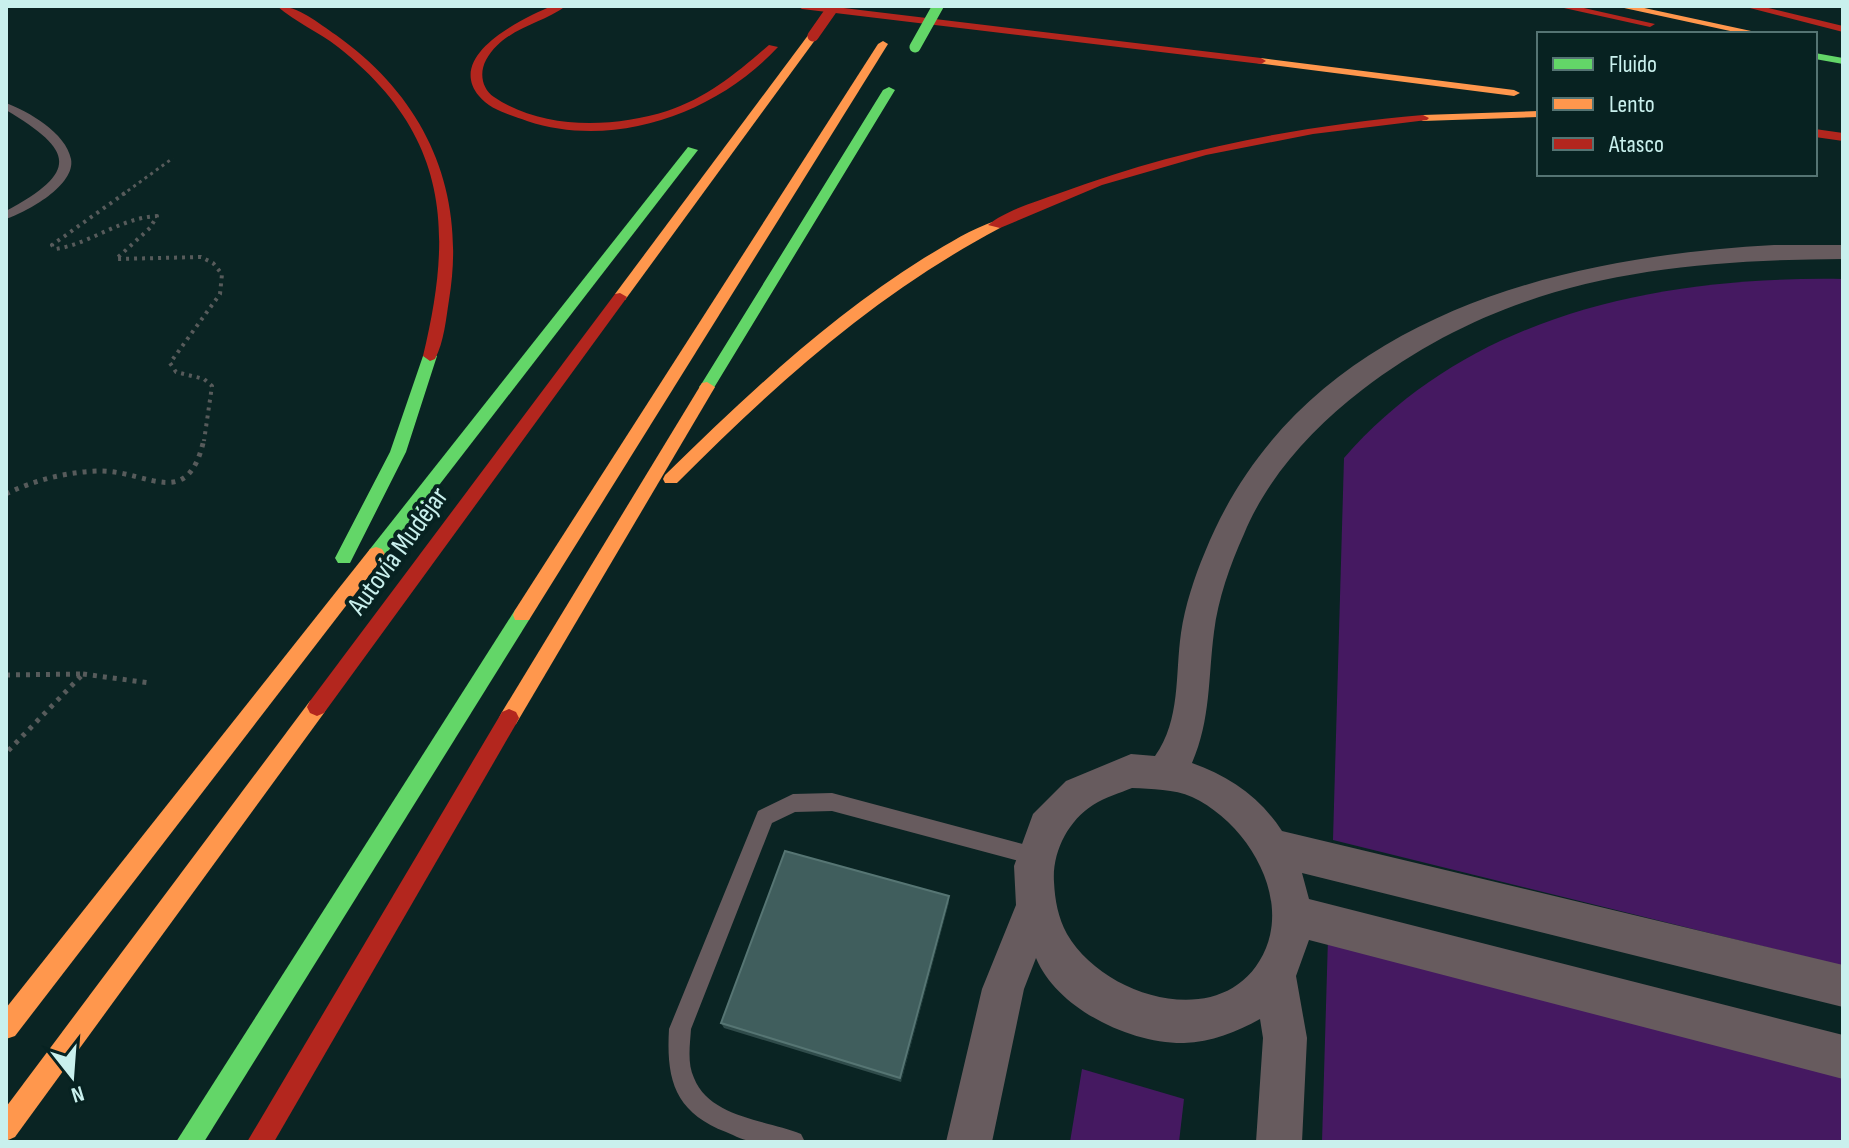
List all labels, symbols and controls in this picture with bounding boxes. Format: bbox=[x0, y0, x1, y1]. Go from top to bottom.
legend bbox=[1537, 32, 1817, 176]
text: Fluido bbox=[1609, 50, 1657, 79]
text: Lento bbox=[1609, 90, 1655, 119]
text: Atasco bbox=[1608, 130, 1664, 159]
street label: Autovía Mudéjar bbox=[340, 481, 455, 622]
north arrow bbox=[32, 1036, 112, 1116]
text: N bbox=[68, 1079, 87, 1108]

